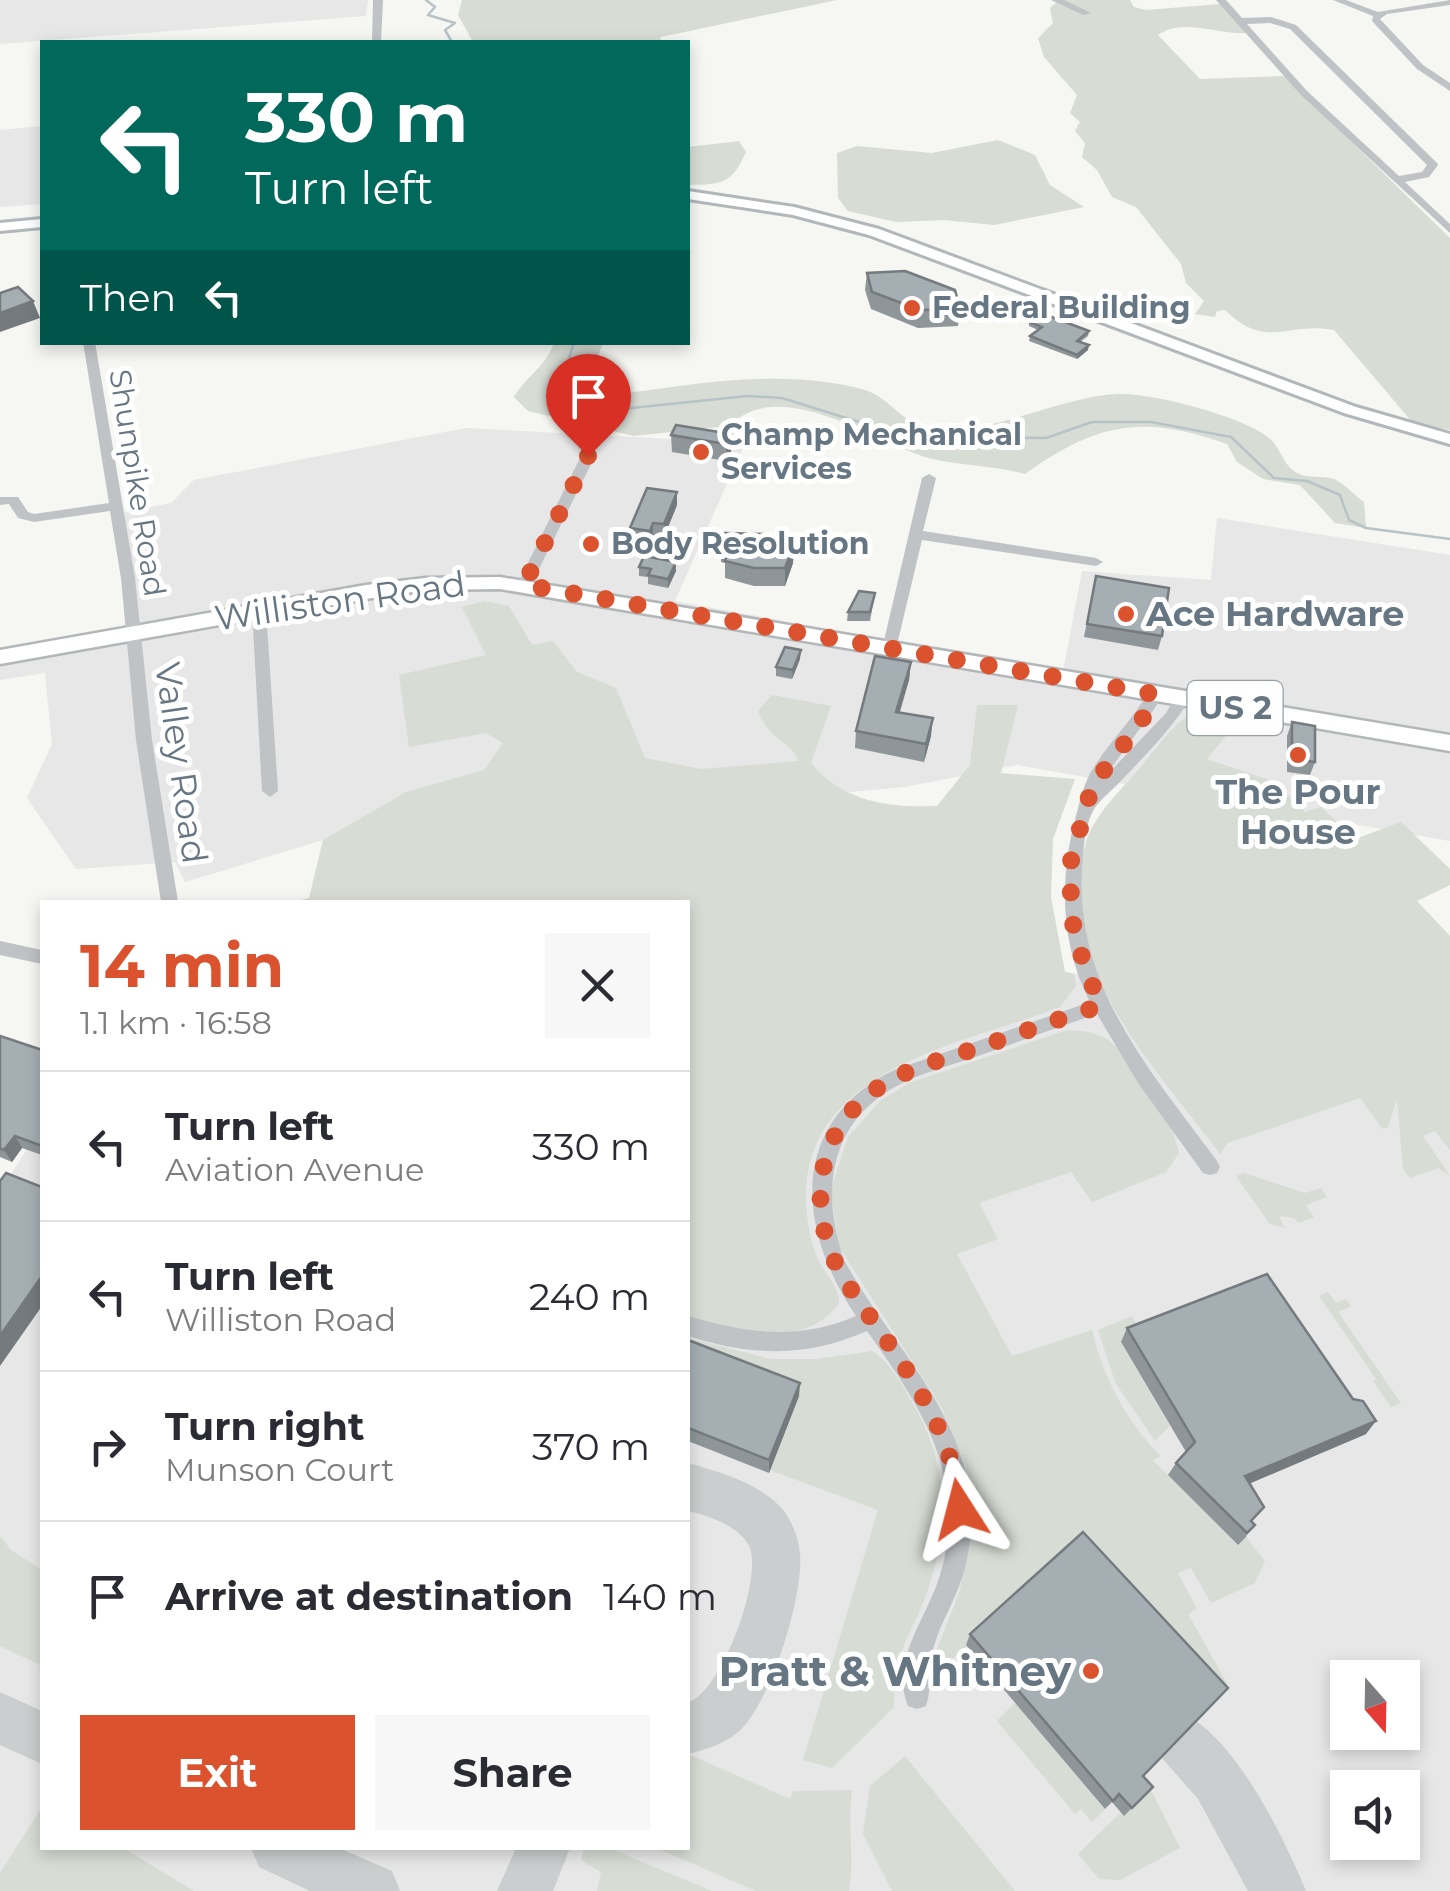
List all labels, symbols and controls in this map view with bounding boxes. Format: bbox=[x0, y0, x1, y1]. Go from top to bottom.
text: 330 m bbox=[245, 74, 468, 160]
icon: left bbox=[80, 80, 210, 210]
text: Turn left bbox=[245, 160, 433, 215]
icon: left bbox=[196, 270, 251, 325]
text: Then bbox=[80, 274, 176, 321]
place label: Federal Building bbox=[932, 289, 1190, 326]
marker: Federal Building bbox=[901, 297, 923, 319]
pin bbox=[546, 354, 631, 457]
street label: Shunpike Road bbox=[101, 367, 174, 599]
icon: arrive bbox=[561, 369, 616, 424]
place label: Champ Mechanical Services bbox=[721, 416, 1022, 487]
marker: Champ Mechanical Services bbox=[690, 441, 712, 463]
place label: Body Resolution bbox=[611, 525, 869, 562]
marker: Body Resolution bbox=[580, 533, 602, 555]
street label: Williston Road bbox=[212, 562, 468, 639]
place label: Ace Hardware bbox=[1145, 592, 1404, 635]
marker: Ace Hardware bbox=[1115, 603, 1137, 625]
street label: Valley Road bbox=[146, 660, 217, 866]
road number: US 2 bbox=[1188, 681, 1282, 735]
marker: The Pour House bbox=[1287, 744, 1309, 766]
place label: The Pour House bbox=[1215, 770, 1381, 853]
text: 14 min bbox=[80, 929, 284, 1002]
button: close bbox=[545, 933, 650, 1038]
text: 1.1 km · 16:58 bbox=[80, 1003, 272, 1042]
text: Turn left bbox=[165, 1103, 334, 1150]
icon: left bbox=[80, 1119, 135, 1174]
text: 330 m bbox=[532, 1123, 650, 1170]
text: Aviation Avenue bbox=[165, 1150, 424, 1189]
text: Turn left bbox=[165, 1253, 334, 1300]
icon: left bbox=[80, 1269, 135, 1324]
text: 240 m bbox=[529, 1273, 650, 1320]
text: Williston Road bbox=[165, 1300, 396, 1339]
text: Turn right bbox=[165, 1403, 364, 1450]
icon: right bbox=[80, 1419, 135, 1474]
text: 370 m bbox=[532, 1423, 650, 1470]
text: Munson Court bbox=[165, 1450, 394, 1489]
position arrow bbox=[908, 1457, 1012, 1561]
icon: arrive bbox=[80, 1569, 135, 1624]
text: Arrive at destination bbox=[165, 1573, 573, 1620]
text: 140 m bbox=[603, 1573, 717, 1620]
place label: Pratt & Whitney bbox=[719, 1645, 1072, 1697]
marker: Pratt & Whitney bbox=[1080, 1660, 1102, 1682]
north arrow bbox=[1330, 1660, 1420, 1750]
map controls bbox=[1330, 1660, 1420, 1860]
button: Exit bbox=[80, 1715, 355, 1830]
button: Share bbox=[375, 1715, 650, 1830]
button: sound bbox=[1330, 1770, 1420, 1860]

